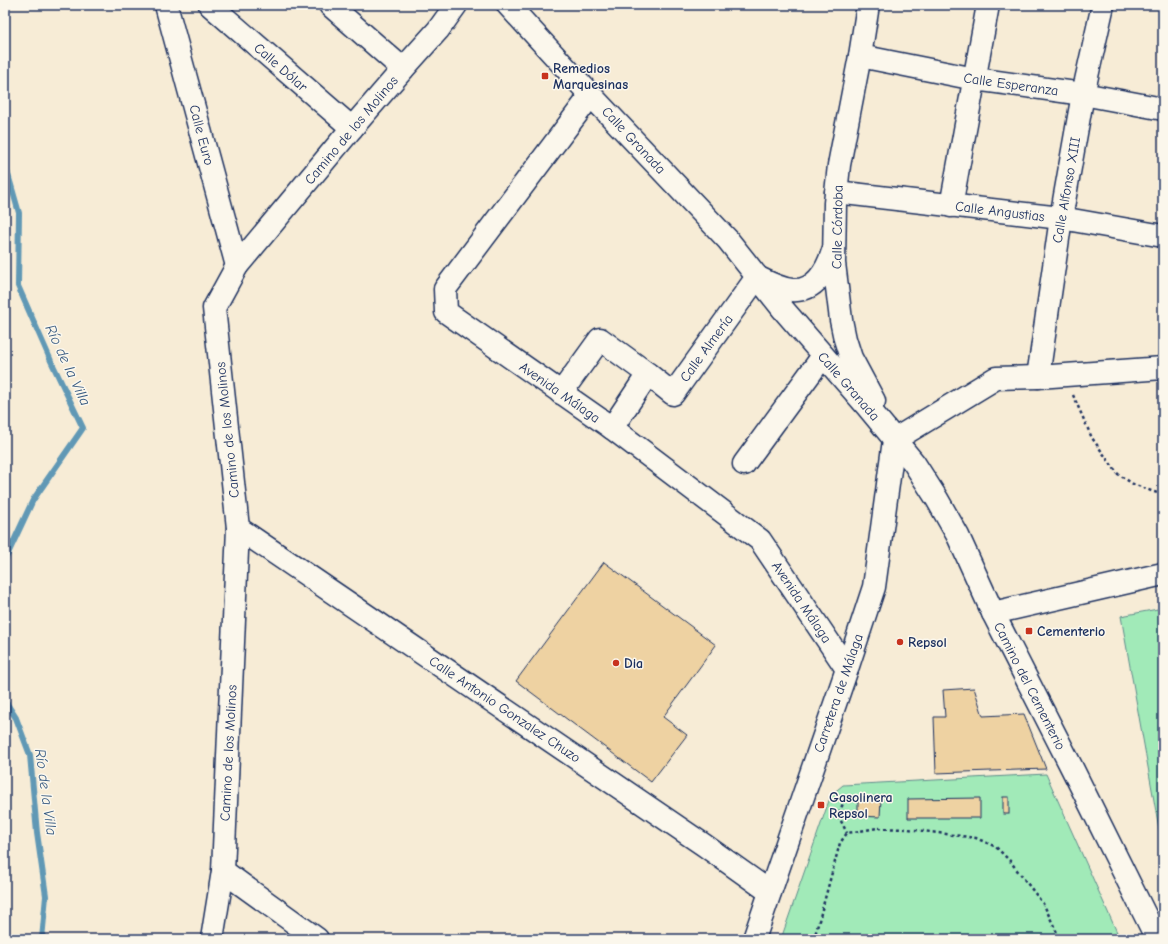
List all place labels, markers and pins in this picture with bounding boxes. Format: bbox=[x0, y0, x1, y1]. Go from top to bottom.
place label: Remedios Marquesinas bbox=[553, 60, 628, 93]
marker: Remedios Marquesinas bbox=[540, 71, 550, 81]
place label: Cementerio bbox=[1037, 623, 1105, 640]
marker: Cementerio bbox=[1024, 626, 1034, 636]
place label: Repsol bbox=[908, 634, 947, 651]
marker: Repsol bbox=[895, 637, 905, 647]
place label: Dia bbox=[624, 655, 643, 672]
marker: Dia bbox=[611, 658, 621, 668]
place label: Gasolinera Repsol bbox=[829, 789, 893, 822]
marker: Gasolinera Repsol bbox=[816, 800, 826, 810]

